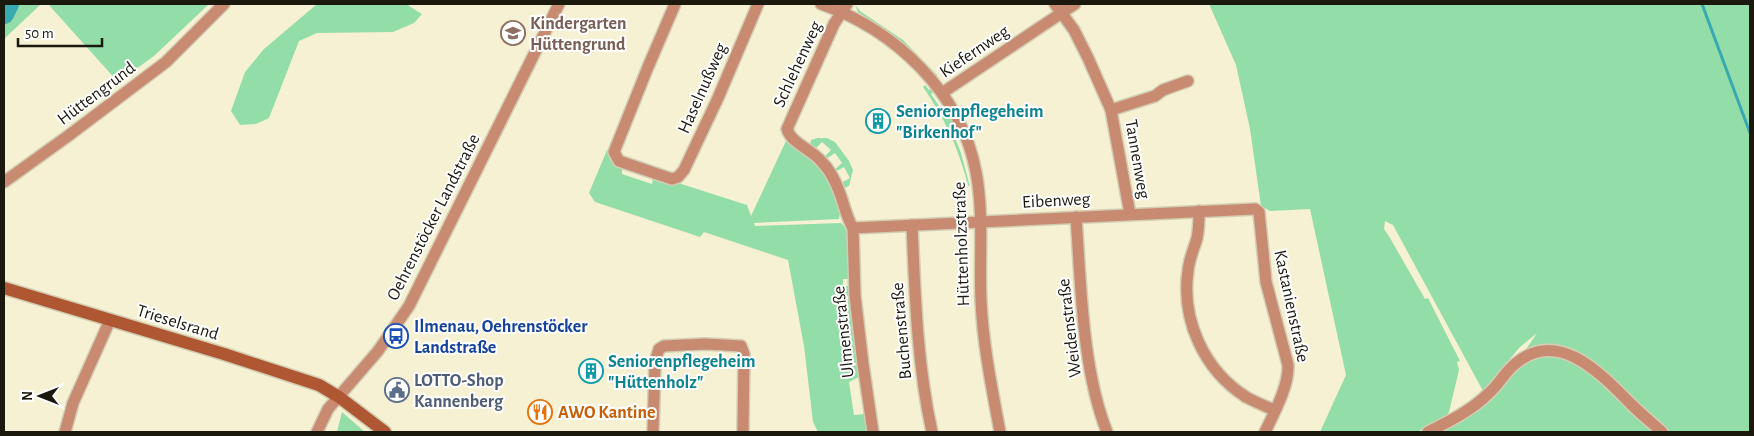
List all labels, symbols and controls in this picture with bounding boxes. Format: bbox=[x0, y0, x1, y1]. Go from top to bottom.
scale bar bbox=[18, 15, 101, 47]
place label: Kindergarten Hüttengrund bbox=[530, 15, 627, 54]
street label: Schlehenweg bbox=[770, 18, 826, 110]
school or university icon: Kindergarten Hüttengrund bbox=[500, 20, 526, 46]
street label: Kiefernweg bbox=[937, 22, 1013, 82]
text: 50 m bbox=[25, 26, 54, 41]
street label: Haselnußweg bbox=[675, 40, 731, 136]
street label: Hüttengrund bbox=[54, 59, 139, 129]
place label: Seniorenpflegeheim "Birkenhof" bbox=[896, 103, 1043, 142]
building icon: Seniorenpflegeheim "Birkenhof" bbox=[865, 108, 891, 134]
street label: Tannenweg bbox=[1121, 118, 1153, 200]
street label: Oehrenstöcker Landstraße bbox=[384, 131, 484, 304]
street label: Hüttenholzstraße bbox=[951, 181, 973, 307]
street label: Eibenweg bbox=[1021, 190, 1091, 212]
street label: Kastanienstraße bbox=[1270, 248, 1312, 364]
street label: Weidenstraße bbox=[1055, 277, 1085, 378]
street label: Buchenstraße bbox=[889, 282, 915, 380]
street label: Ulmenstraße bbox=[830, 285, 858, 379]
street label: Trieselsrand bbox=[135, 302, 221, 344]
place label: Ilmenau, Oehrenstöcker Landstraße bbox=[414, 318, 588, 357]
bus stop icon: Ilmenau, Oehrenstöcker Landstraße bbox=[383, 323, 409, 349]
place label: Seniorenpflegeheim "Hüttenholz" bbox=[608, 353, 755, 392]
building icon: Seniorenpflegeheim "Hüttenholz" bbox=[578, 358, 604, 384]
north arrow bbox=[15, 371, 65, 421]
place label: LOTTO-Shop Kannenberg bbox=[414, 372, 504, 411]
public building icon: LOTTO-Shop Kannenberg bbox=[384, 377, 410, 403]
text: N bbox=[21, 391, 35, 401]
restaurant icon: AWO Kantine bbox=[527, 399, 553, 425]
place label: AWO Kantine bbox=[558, 404, 656, 422]

